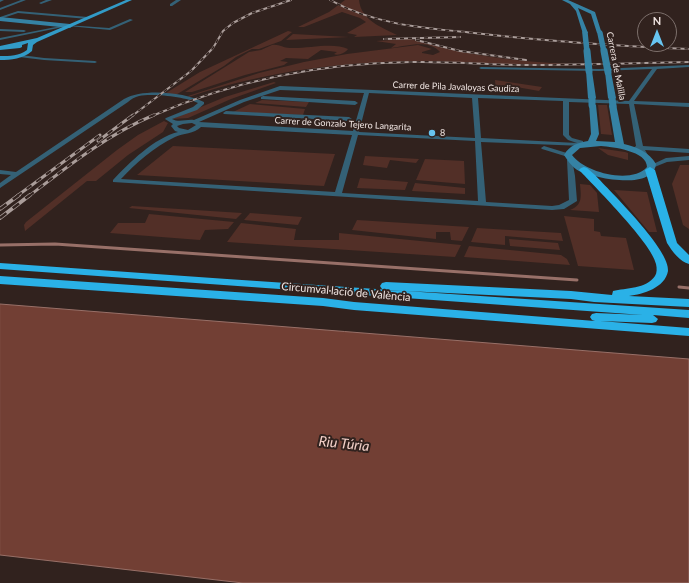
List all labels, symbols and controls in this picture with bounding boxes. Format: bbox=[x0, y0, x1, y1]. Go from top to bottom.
north arrow bbox=[637, 12, 677, 52]
text: N bbox=[653, 14, 661, 27]
street label: Carrera de Malilla bbox=[604, 31, 628, 101]
street label: Carrer de Pila Javaloyas Gaudiza bbox=[392, 79, 520, 95]
street label: Carrer de Gonzalo Tejero Langarita bbox=[274, 115, 412, 133]
marker: 8 bbox=[427, 128, 437, 138]
place label: 8 bbox=[440, 128, 445, 138]
street label: Circumval·lació de València bbox=[281, 280, 411, 304]
water label: Riu Túria bbox=[318, 433, 370, 455]

